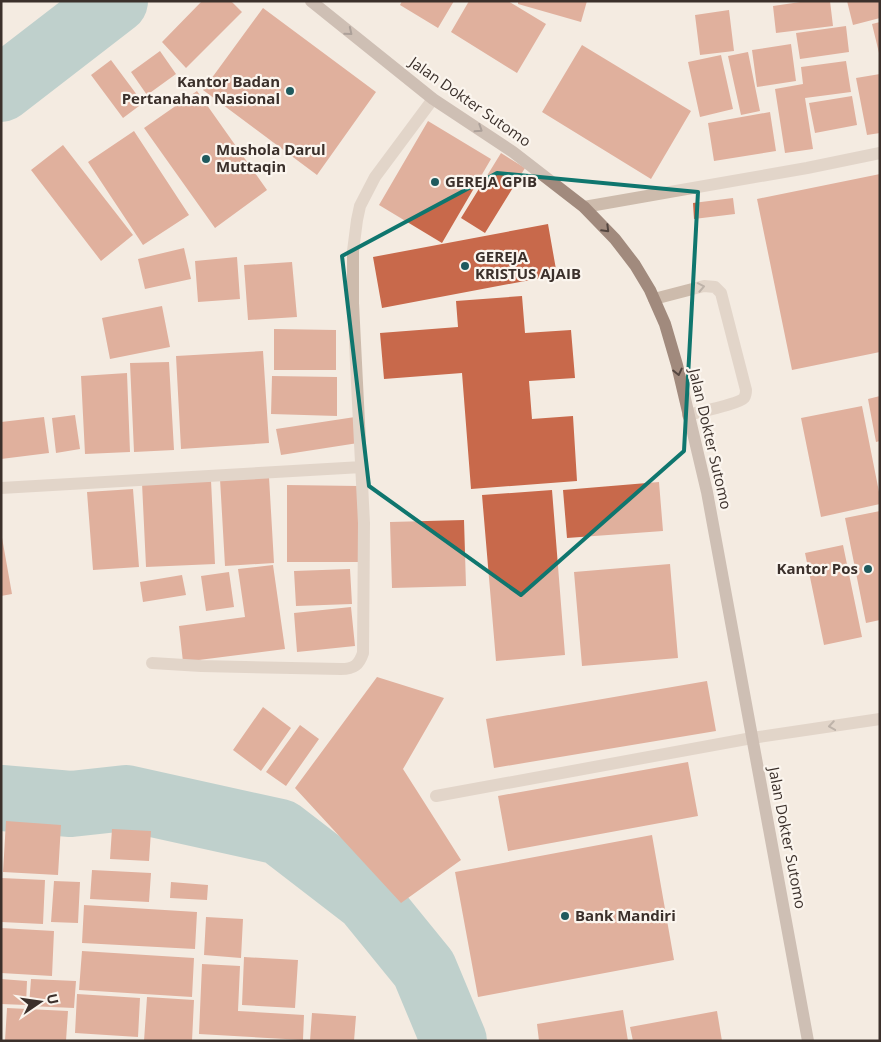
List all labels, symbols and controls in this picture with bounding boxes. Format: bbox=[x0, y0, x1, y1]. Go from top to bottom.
one-way arrow bbox=[343, 26, 352, 35]
street label: Jalan Dokter Sutomo bbox=[404, 51, 535, 151]
place label: Kantor Badan Pertanahan Nasional bbox=[122, 71, 280, 108]
marker: Kantor Badan Pertanahan Nasional bbox=[284, 85, 296, 97]
one-way arrow bbox=[473, 123, 482, 132]
place label: Mushola Darul Muttaqin bbox=[216, 139, 326, 176]
marker: Mushola Darul Muttaqin bbox=[200, 153, 212, 165]
place label: GEREJA GPIB bbox=[445, 171, 537, 191]
marker: GEREJA GPIB bbox=[429, 176, 441, 188]
one-way arrow bbox=[600, 224, 609, 233]
place label: GEREJA KRISTUS AJAIB bbox=[475, 246, 581, 283]
marker: GEREJA KRISTUS AJAIB bbox=[459, 260, 471, 272]
one-way arrow bbox=[697, 283, 706, 293]
street label: Jalan Dokter Sutomo bbox=[685, 364, 737, 511]
one-way arrow bbox=[672, 368, 683, 377]
place label: Kantor Pos bbox=[776, 558, 858, 578]
marker: Kantor Pos bbox=[862, 563, 874, 575]
one-way arrow bbox=[827, 721, 836, 731]
street label: Jalan Dokter Sutomo bbox=[764, 763, 812, 910]
place label: Bank Mandiri bbox=[575, 905, 676, 925]
marker: Bank Mandiri bbox=[559, 910, 571, 922]
north arrow bbox=[15, 977, 65, 1027]
text: U bbox=[43, 992, 64, 1006]

